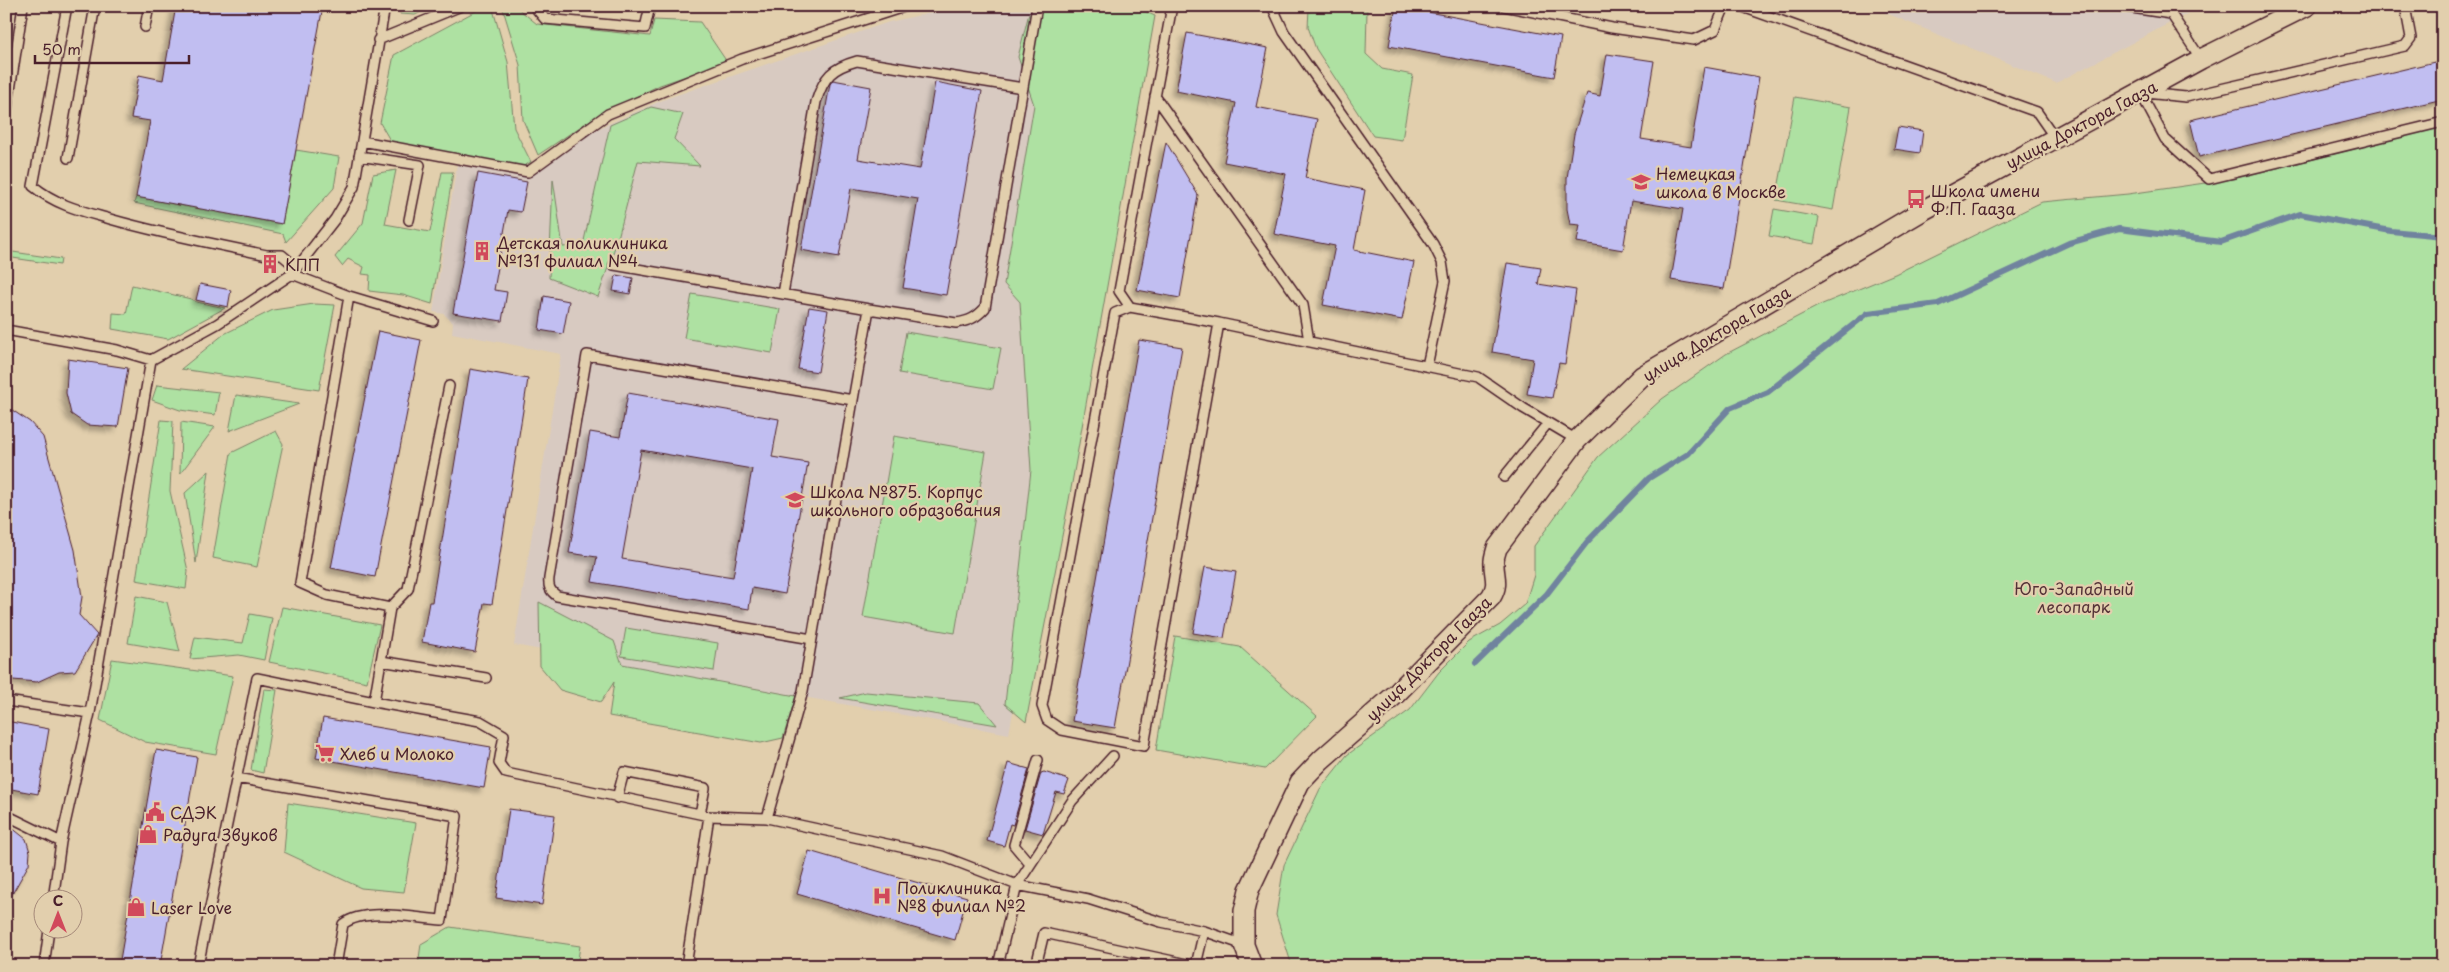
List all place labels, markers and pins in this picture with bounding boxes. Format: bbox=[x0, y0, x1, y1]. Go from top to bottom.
place label: Немецкая школа в Москве bbox=[1656, 161, 1786, 203]
school or university icon: Немецкая школа в Москве bbox=[1630, 171, 1652, 193]
place label: Школа имени Ф.П. Гааза bbox=[1931, 178, 2040, 220]
bus stop icon: Школа имени Ф.П. Гааза bbox=[1905, 188, 1927, 210]
place label: Детская поликлиника №131 филиал №4 bbox=[496, 230, 668, 272]
building icon: Детская поликлиника №131 филиал №4 bbox=[471, 240, 493, 262]
place label: КПП bbox=[285, 252, 320, 276]
building icon: КПП bbox=[259, 253, 281, 275]
place label: Школа №875. Корпус школьного образования bbox=[810, 479, 1001, 521]
school or university icon: Школа №875. Корпус школьного образования bbox=[784, 489, 806, 511]
place label: Хлеб и Молоко bbox=[340, 741, 454, 765]
supermarket icon: Хлеб и Молоко bbox=[314, 742, 336, 764]
place label: СДЭК bbox=[170, 800, 217, 824]
public building icon: СДЭК bbox=[144, 801, 166, 823]
place label: Радуга Звуков bbox=[163, 822, 278, 846]
shop icon: Радуга Звуков bbox=[137, 823, 159, 845]
place label: Поликлиника №8 филиал №2 bbox=[897, 875, 1026, 917]
hospital icon: Поликлиника №8 филиал №2 bbox=[871, 885, 893, 907]
place label: Laser Love bbox=[151, 895, 232, 919]
shop icon: Laser Love bbox=[125, 896, 147, 918]

